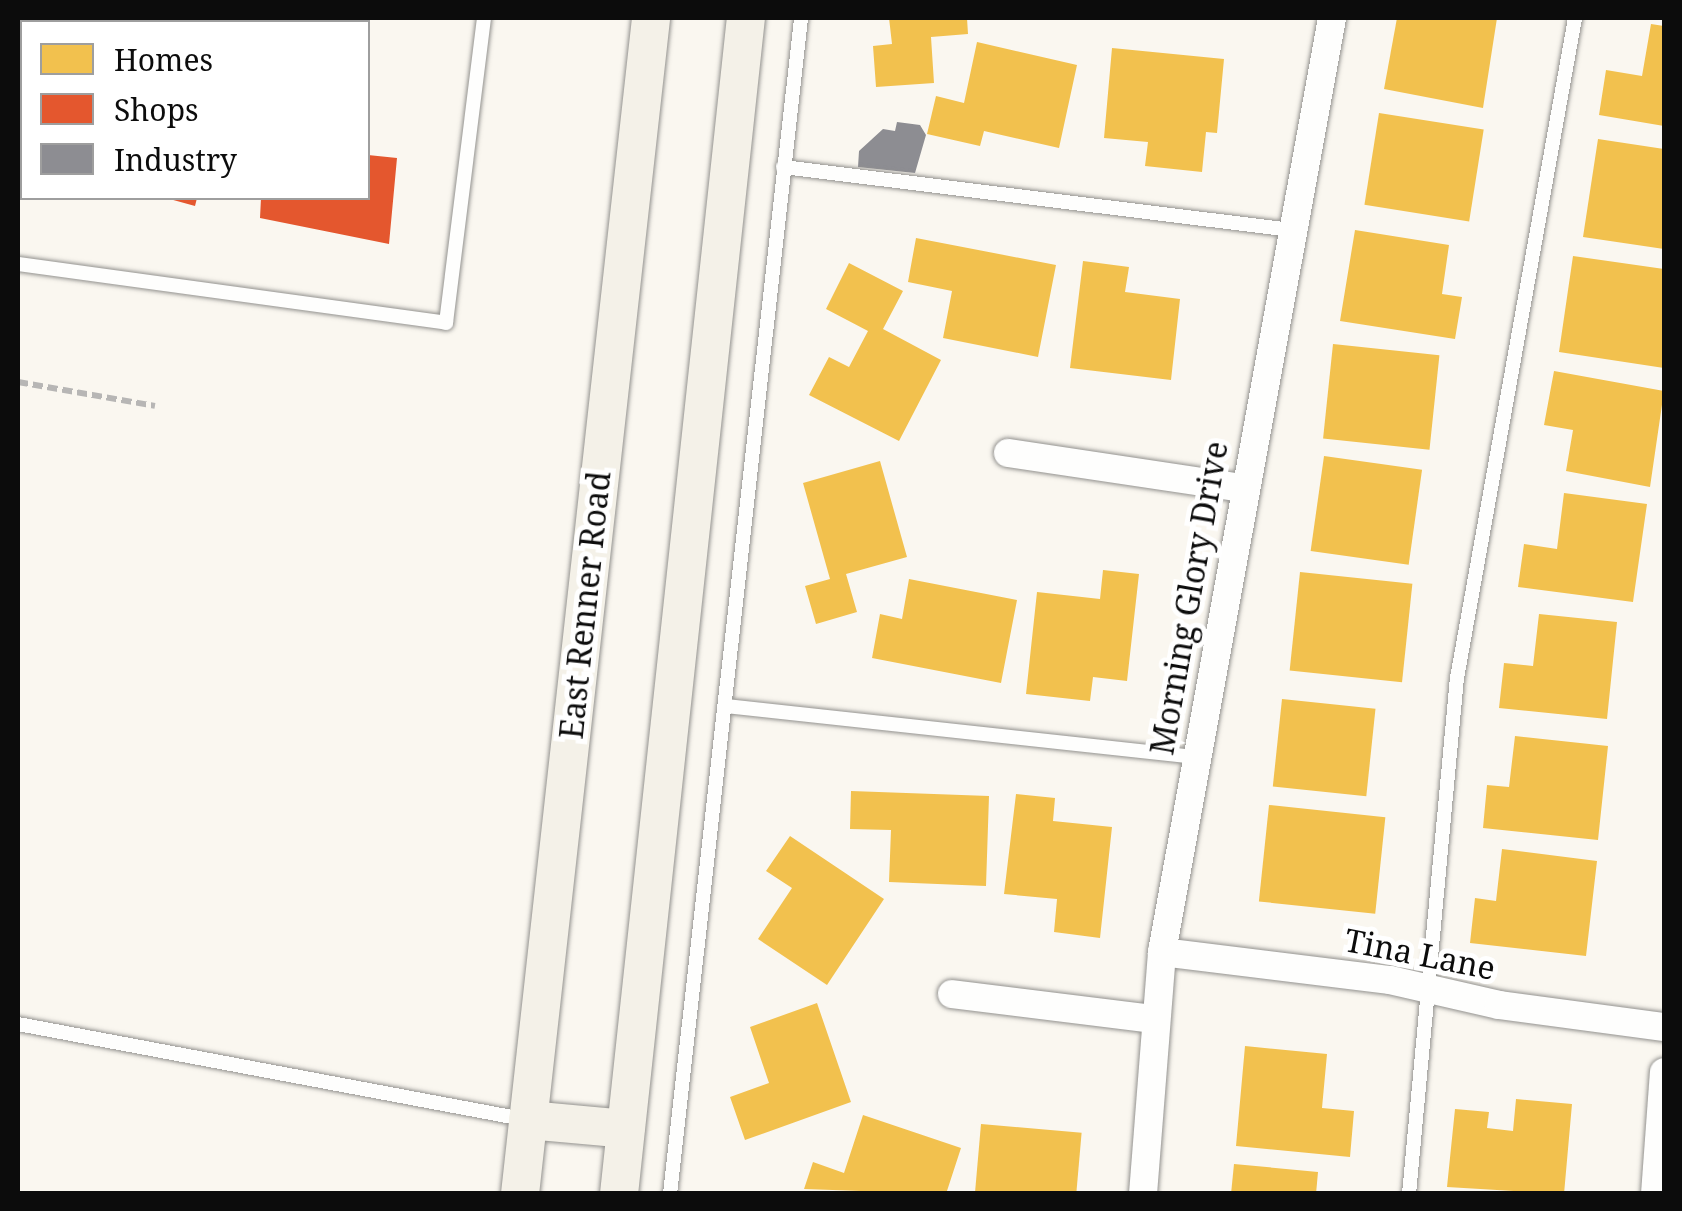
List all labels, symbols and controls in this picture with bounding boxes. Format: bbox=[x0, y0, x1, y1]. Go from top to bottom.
legend bbox=[20, 20, 370, 200]
text: Homes bbox=[114, 39, 213, 80]
text: Shops bbox=[114, 89, 199, 130]
text: Industry bbox=[114, 139, 237, 180]
street label: Morning Glory Drive bbox=[1143, 438, 1235, 758]
street label: East Renner Road bbox=[552, 469, 618, 741]
street label: Tina Lane bbox=[1341, 921, 1499, 987]

